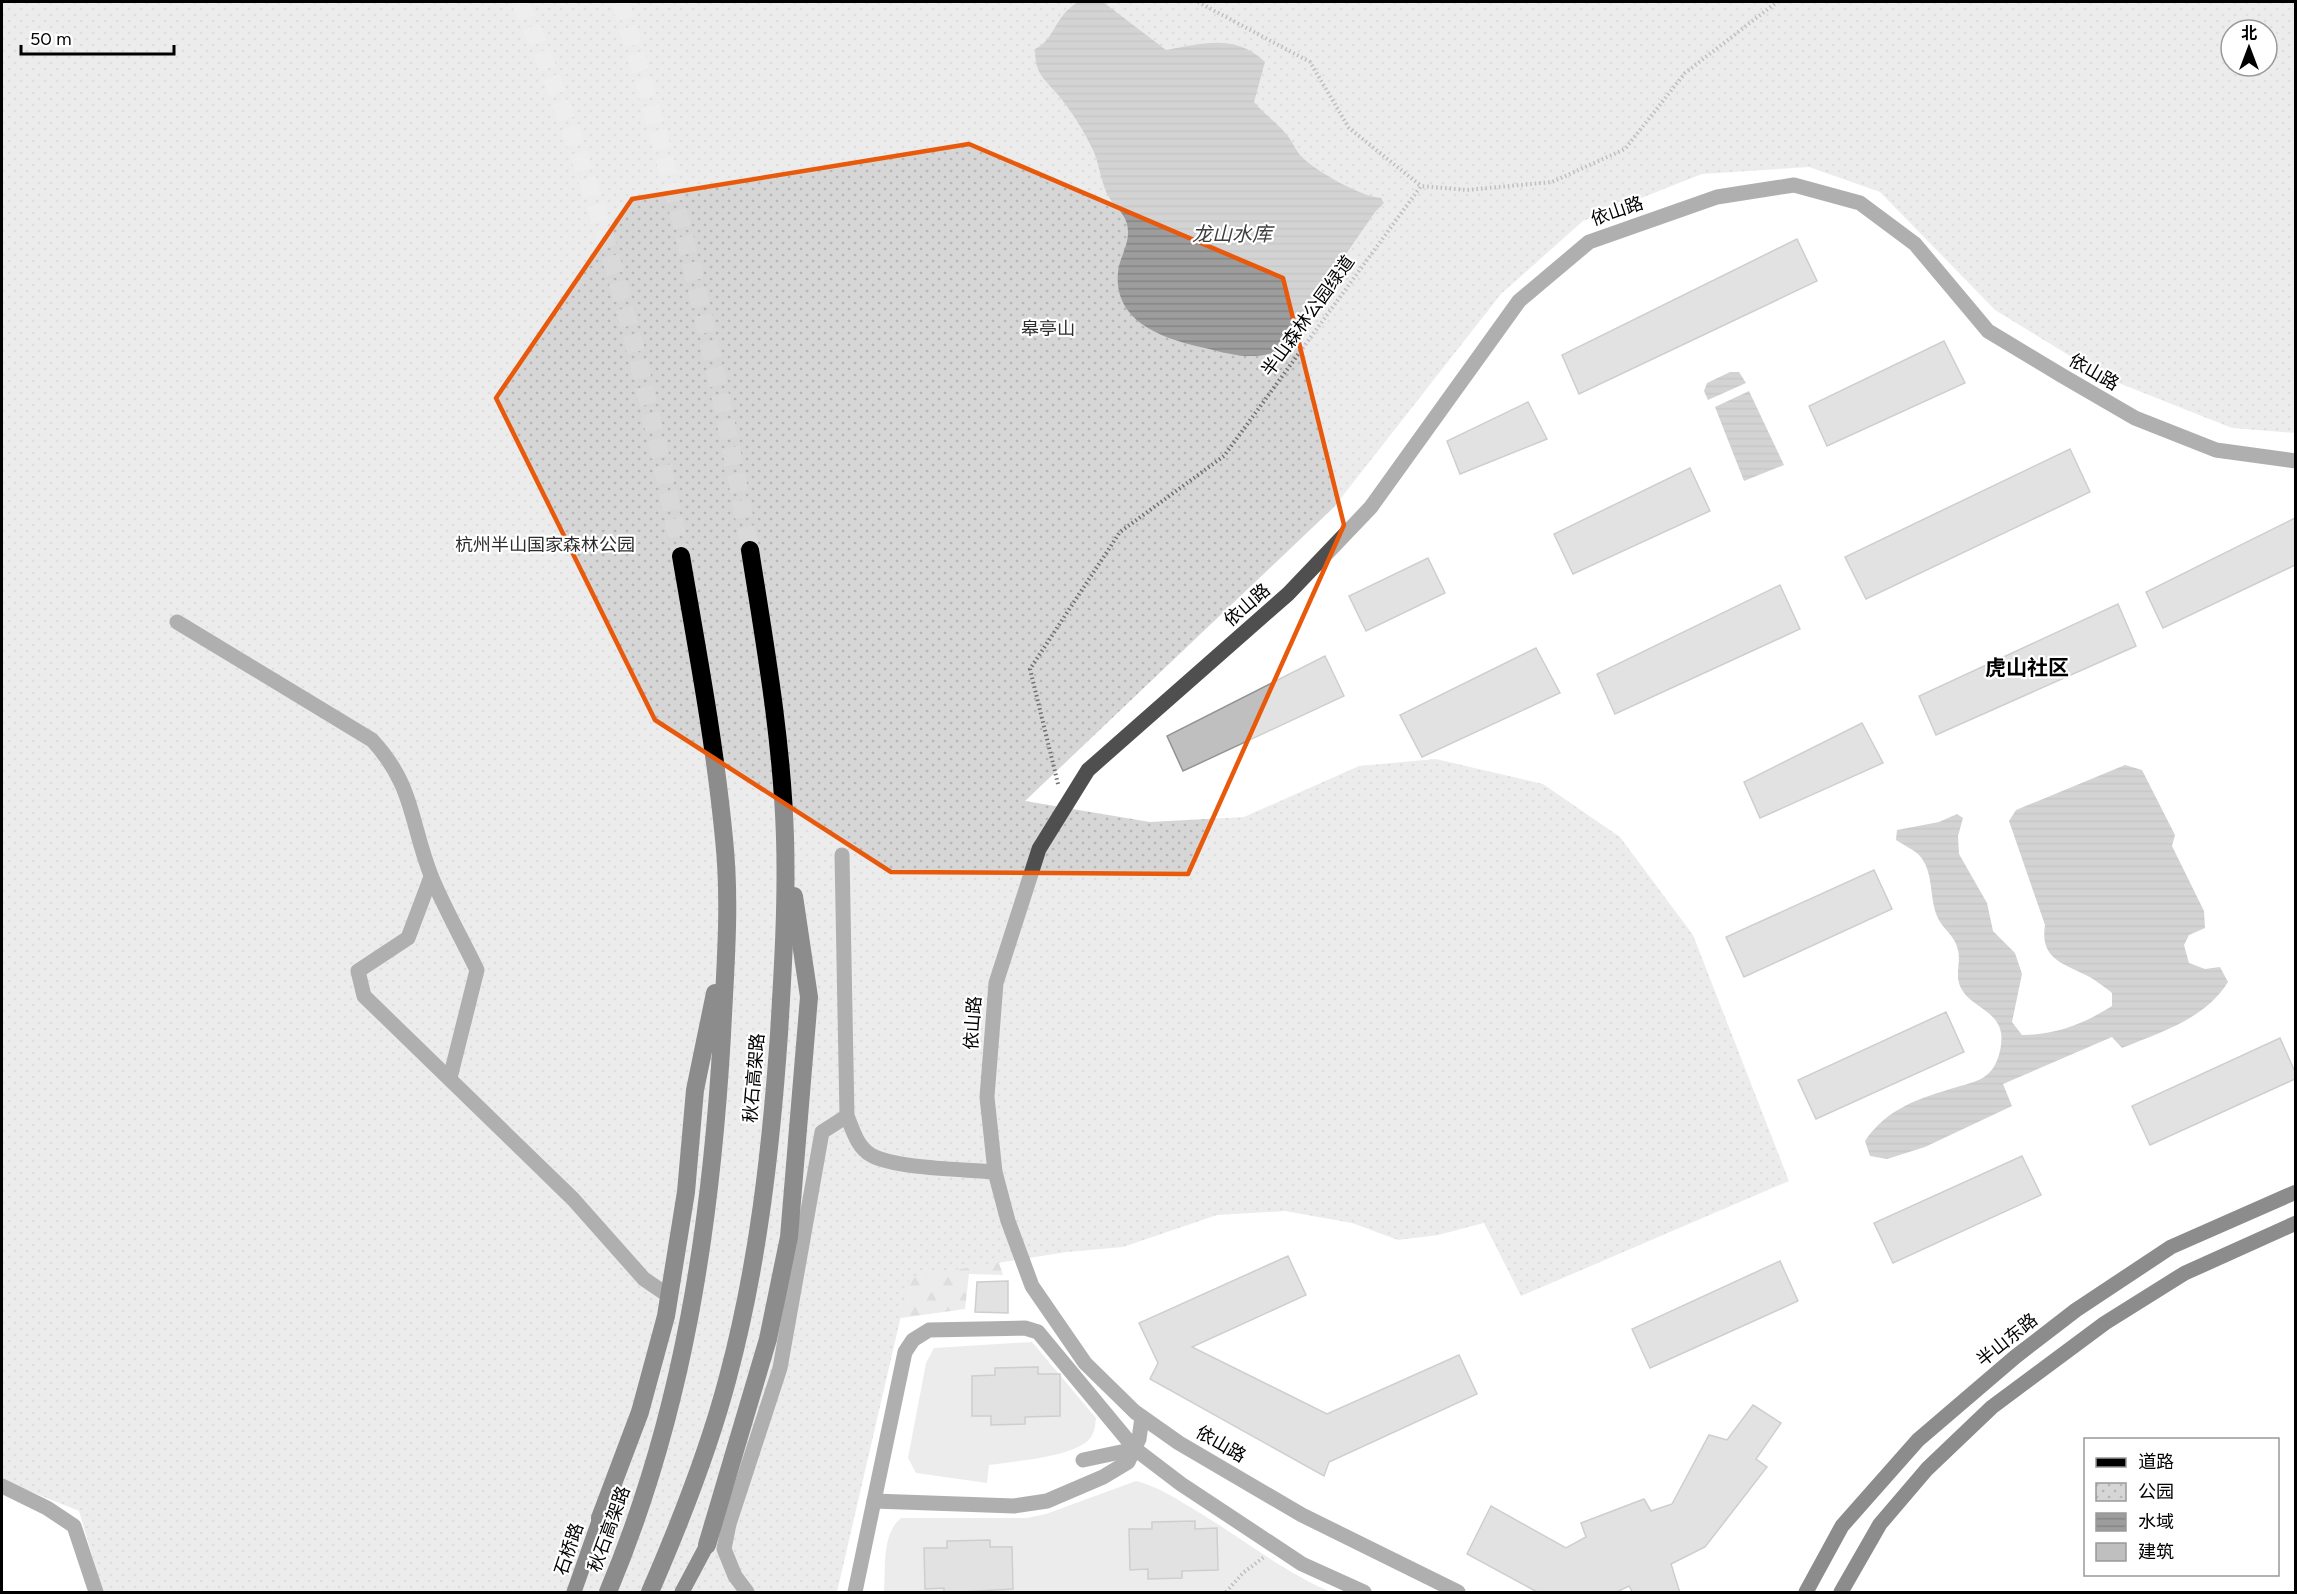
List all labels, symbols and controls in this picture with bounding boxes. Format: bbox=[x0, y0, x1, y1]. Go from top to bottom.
scale bar bbox=[21, 18, 174, 56]
north arrow bbox=[2219, 18, 2279, 78]
text: 北 bbox=[2241, 24, 2257, 43]
text: 50 m bbox=[30, 28, 72, 50]
street label: 依山路 bbox=[1588, 192, 1646, 230]
water label: 龙山水库 bbox=[1192, 222, 1275, 246]
street label: 半山森林公园绿道 bbox=[1257, 251, 1359, 381]
park label: 皋亭山 bbox=[1021, 318, 1075, 340]
street label: 依山路 bbox=[2065, 349, 2123, 395]
park label: 杭州半山国家森林公园 bbox=[455, 534, 635, 556]
street label: 依山路 bbox=[1219, 579, 1275, 631]
district label: 虎山社区 bbox=[1985, 655, 2069, 680]
street label: 依山路 bbox=[960, 995, 986, 1051]
street label: 秋石高架路 bbox=[739, 1032, 769, 1124]
street label: 半山东路 bbox=[1972, 1309, 2042, 1371]
street label: 依山路 bbox=[1192, 1421, 1250, 1467]
legend bbox=[2084, 1438, 2279, 1576]
text: 道路 bbox=[2138, 1451, 2174, 1473]
text: 公园 bbox=[2138, 1481, 2174, 1503]
street label: 秋石高架路 bbox=[583, 1483, 635, 1575]
text: 水域 bbox=[2138, 1511, 2174, 1533]
street label: 石桥路 bbox=[550, 1520, 588, 1578]
text: 建筑 bbox=[2138, 1541, 2174, 1563]

